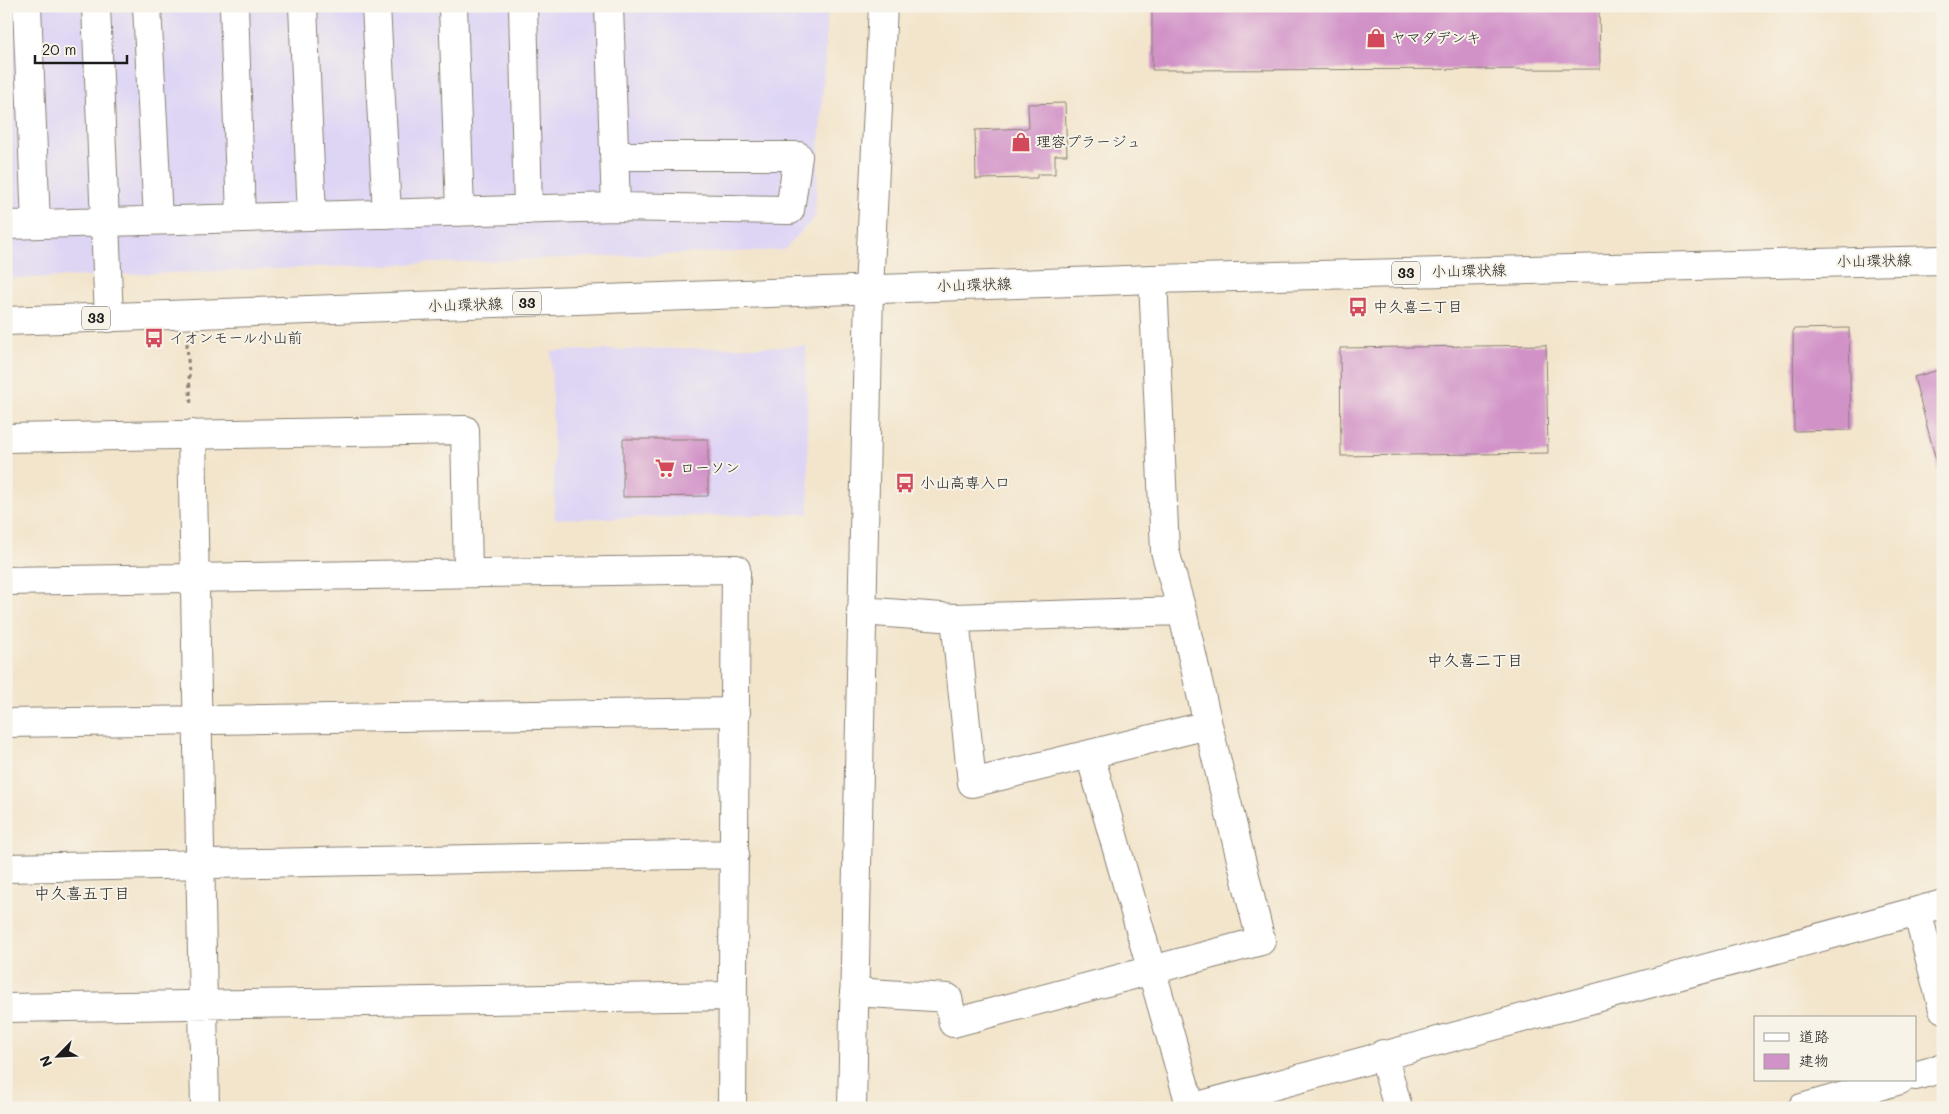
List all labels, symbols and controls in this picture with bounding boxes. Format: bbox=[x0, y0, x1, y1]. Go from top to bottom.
shop icon: ヤマダデンキ bbox=[1365, 27, 1387, 49]
place label: ヤマダデンキ bbox=[1391, 27, 1481, 47]
scale bar bbox=[35, 32, 128, 64]
text: 20 m bbox=[42, 39, 76, 59]
shop icon: 理容プラージュ bbox=[1010, 131, 1032, 153]
place label: 理容プラージュ bbox=[1036, 131, 1141, 151]
street label: 小山環状線 bbox=[1836, 249, 1912, 271]
street label: 小山環状線 bbox=[1431, 259, 1507, 281]
road number: 33 bbox=[1392, 262, 1420, 284]
street label: 小山環状線 bbox=[936, 273, 1012, 295]
road number: 33 bbox=[513, 292, 541, 314]
street label: 小山環状線 bbox=[427, 293, 503, 315]
bus stop icon: 中久喜二丁目 bbox=[1347, 296, 1369, 318]
place label: 中久喜二丁目 bbox=[1373, 296, 1463, 316]
road number: 33 bbox=[82, 306, 110, 330]
bus stop icon: イオンモール小山前 bbox=[143, 327, 165, 349]
place label: イオンモール小山前 bbox=[169, 327, 303, 347]
supermarket icon: ローソン bbox=[654, 457, 676, 479]
place label: ローソン bbox=[680, 457, 740, 477]
bus stop icon: 小山高専入口 bbox=[894, 472, 916, 494]
place label: 小山高専入口 bbox=[920, 472, 1010, 492]
district label: 中久喜二丁目 bbox=[1427, 649, 1523, 670]
district label: 中久喜五丁目 bbox=[34, 882, 130, 903]
legend bbox=[1754, 1016, 1916, 1082]
text: 道路 bbox=[1799, 1026, 1829, 1046]
north arrow bbox=[32, 1032, 82, 1082]
text: 建物 bbox=[1799, 1050, 1829, 1070]
text: N bbox=[35, 1053, 57, 1070]

